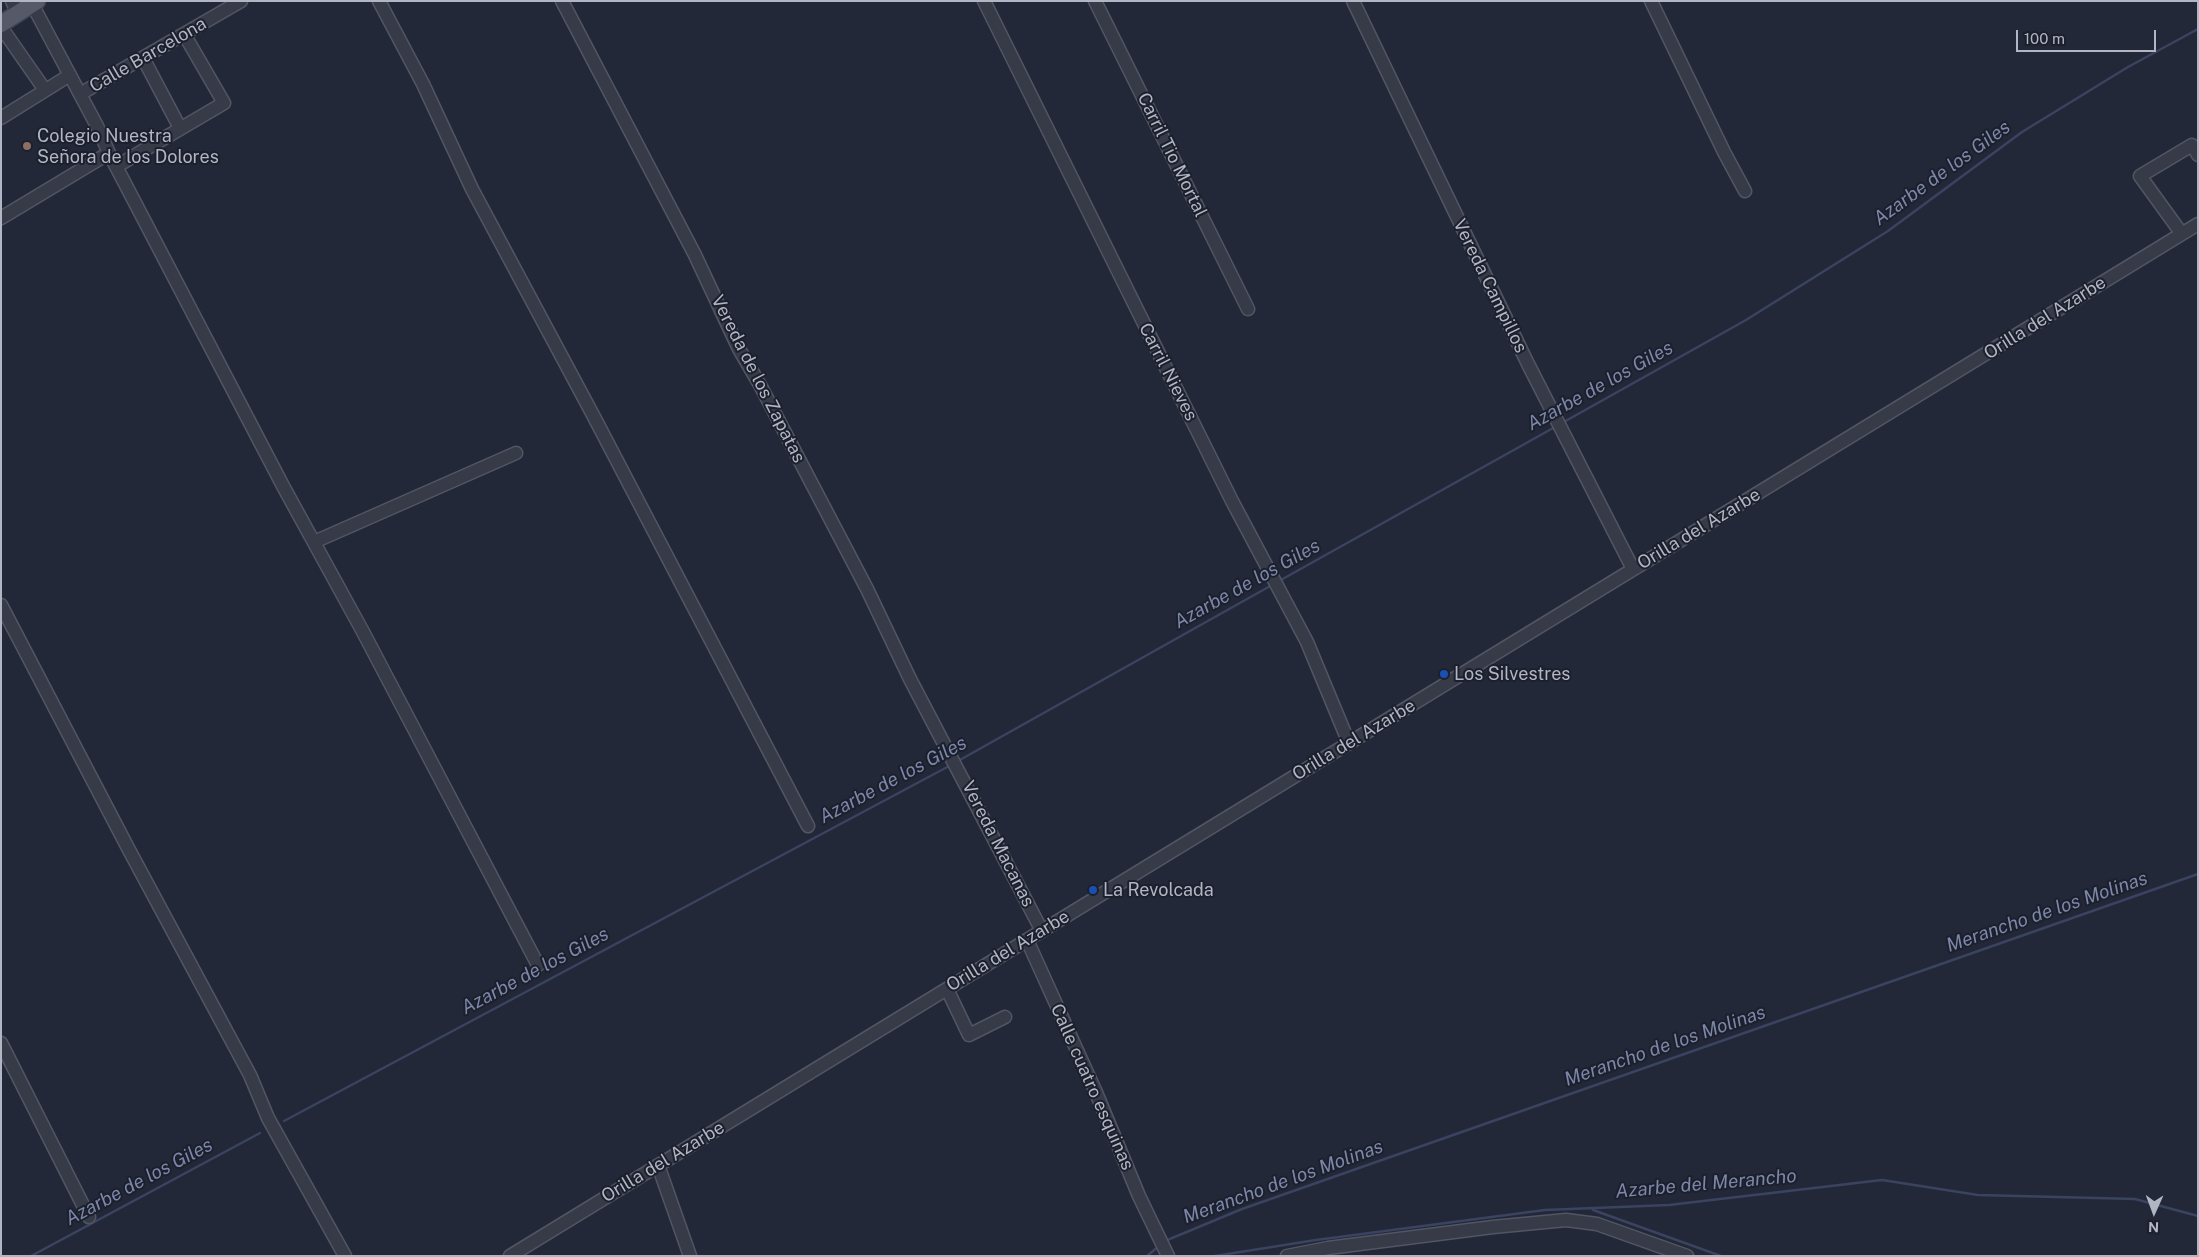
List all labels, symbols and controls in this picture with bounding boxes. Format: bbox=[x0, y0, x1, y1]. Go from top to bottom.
street label: Calle Barcelona bbox=[86, 13, 210, 97]
scale bar bbox=[2019, 20, 2159, 52]
text: 100 m bbox=[2024, 30, 2065, 47]
street label: Carril Tio Mortal bbox=[1133, 89, 1211, 221]
water label: Azarbe de los Giles bbox=[1869, 116, 2015, 230]
place label: Colegio Nuestra Señora de los Dolores bbox=[37, 125, 219, 168]
marker: Colegio Nuestra Señora de los Dolores bbox=[21, 140, 33, 152]
street label: Vereda Campillos bbox=[1448, 216, 1532, 356]
street label: Orilla del Azarbe bbox=[1980, 272, 2110, 364]
street label: Vereda de los Zapatas bbox=[706, 292, 810, 466]
street label: Carril Nieves bbox=[1134, 319, 1202, 425]
water label: Azarbe de los Giles bbox=[1523, 336, 1677, 436]
street label: Orilla del Azarbe bbox=[1634, 484, 1764, 574]
water label: Azarbe de los Giles bbox=[1170, 534, 1324, 634]
place label: Los Silvestres bbox=[1454, 663, 1570, 685]
marker: Los Silvestres bbox=[1438, 668, 1450, 680]
street label: Orilla del Azarbe bbox=[1289, 695, 1419, 785]
water label: Azarbe de los Giles bbox=[816, 732, 970, 828]
street label: Vereda Macanas bbox=[957, 777, 1039, 911]
water label: Merancho de los Molinas bbox=[1943, 867, 2151, 957]
place label: La Revolcada bbox=[1103, 879, 1214, 901]
marker: La Revolcada bbox=[1087, 884, 1099, 896]
street label: Orilla del Azarbe bbox=[943, 906, 1073, 996]
water label: Azarbe de los Giles bbox=[458, 923, 612, 1019]
street label: Calle cuatro esquinas bbox=[1046, 1001, 1138, 1173]
water label: Merancho de los Molinas bbox=[1561, 1001, 1769, 1091]
street label: Orilla del Azarbe bbox=[598, 1117, 728, 1207]
water label: Azarbe de los Giles bbox=[62, 1134, 216, 1230]
water label: Merancho de los Molinas bbox=[1180, 1135, 1386, 1229]
water label: Azarbe del Merancho bbox=[1615, 1165, 1797, 1203]
north arrow bbox=[2129, 1187, 2179, 1237]
text: N bbox=[2148, 1219, 2159, 1235]

